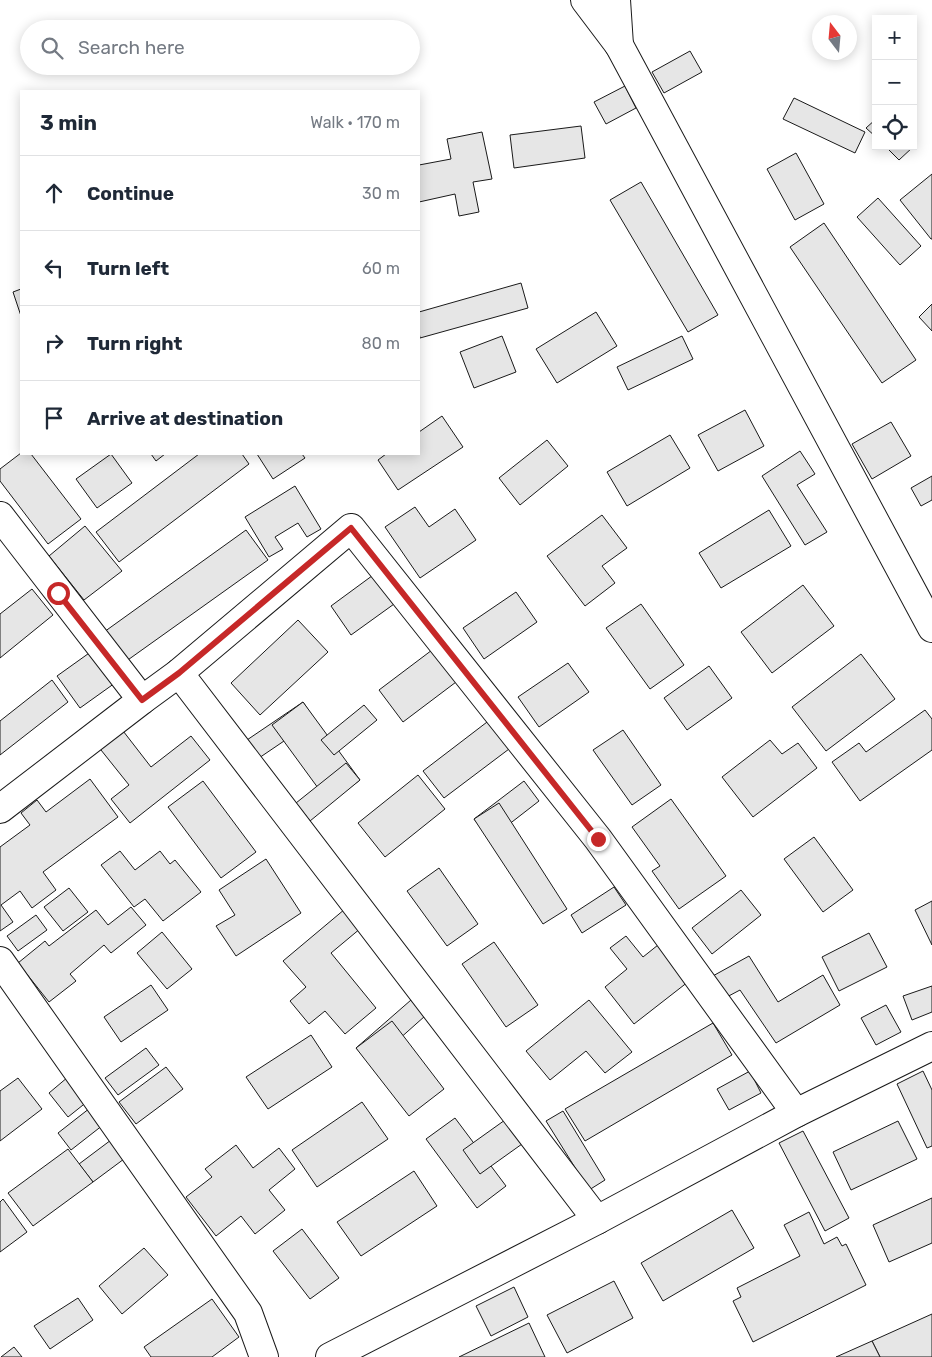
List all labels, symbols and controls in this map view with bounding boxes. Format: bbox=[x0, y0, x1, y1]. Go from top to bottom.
north arrow bbox=[812, 15, 857, 60]
map controls bbox=[872, 15, 917, 150]
button: + bbox=[872, 15, 917, 60]
search box bbox=[20, 20, 420, 75]
icon: search bbox=[38, 34, 66, 62]
text: Search here bbox=[78, 36, 185, 59]
button: − bbox=[872, 60, 917, 105]
button: locate bbox=[872, 105, 917, 150]
text: 3 min bbox=[40, 110, 97, 135]
text: Walk · 170 m bbox=[310, 113, 400, 132]
icon: ahead bbox=[40, 179, 68, 207]
text: Continue bbox=[87, 182, 174, 205]
text: 30 m bbox=[362, 184, 400, 203]
icon: left bbox=[40, 254, 68, 282]
text: Turn left bbox=[87, 257, 169, 280]
text: 60 m bbox=[362, 259, 400, 278]
icon: right bbox=[40, 329, 68, 357]
text: Turn right bbox=[87, 332, 182, 355]
text: 80 m bbox=[362, 334, 400, 353]
icon: arrive bbox=[40, 404, 68, 432]
text: Arrive at destination bbox=[87, 407, 283, 430]
route start bbox=[47, 582, 70, 605]
route end bbox=[587, 828, 610, 851]

